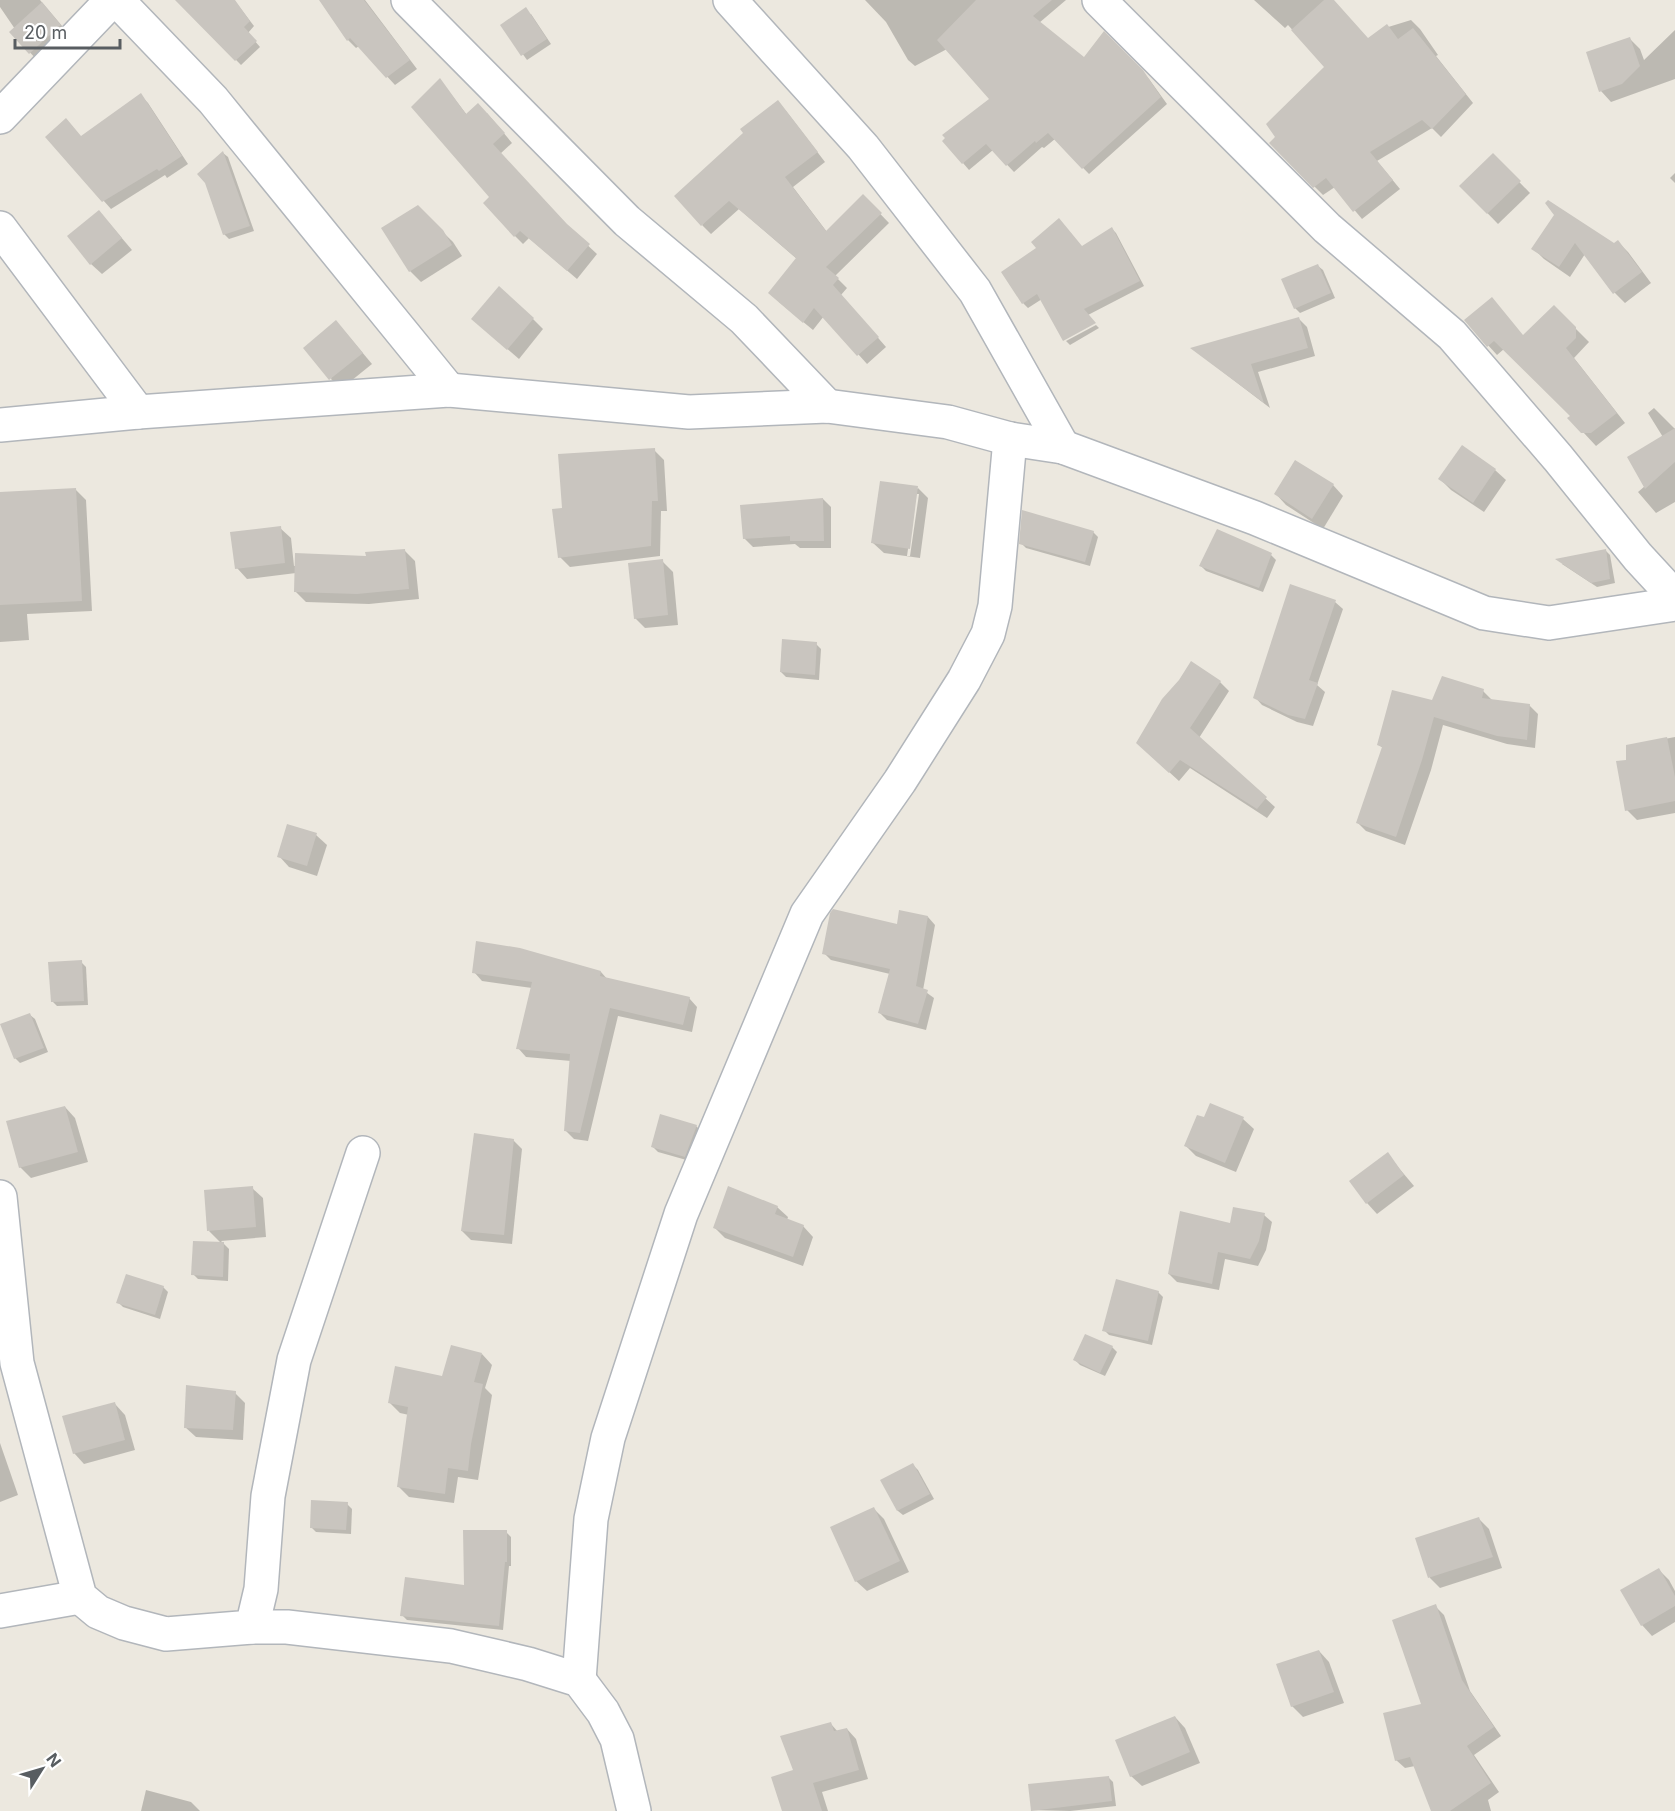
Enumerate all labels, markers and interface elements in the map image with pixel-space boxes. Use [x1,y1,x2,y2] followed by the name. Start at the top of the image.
[15,12,120,50] scale bar
[24,22,67,43] text: 20 m
[12,1739,72,1799] north arrow
[42,1749,66,1771] text: N

